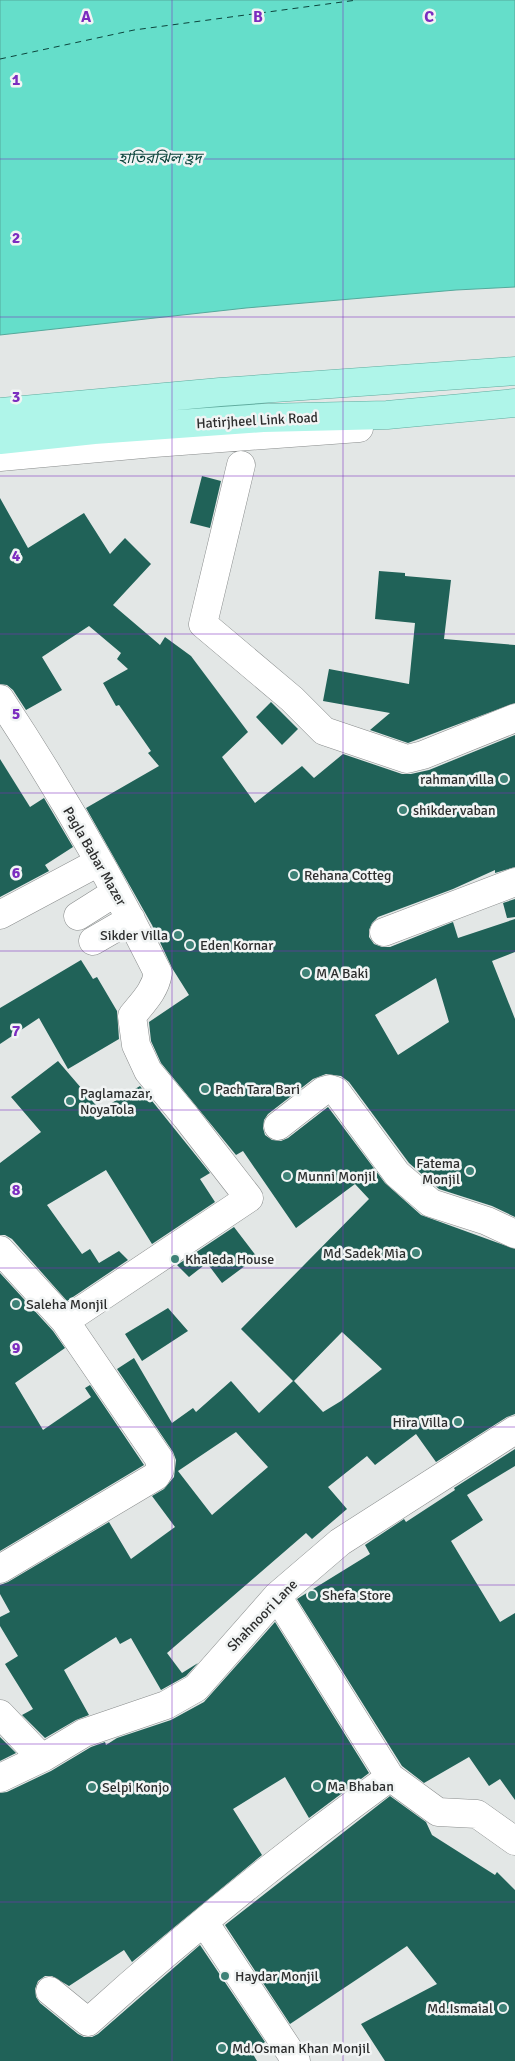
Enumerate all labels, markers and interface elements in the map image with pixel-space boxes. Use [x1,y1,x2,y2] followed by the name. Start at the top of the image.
[81,7,92,27] text: A
[253,7,263,27] text: B
[424,7,434,27] text: C
[12,70,21,90] text: 1
[118,149,204,167] water label: হাতিরঝিল হ্রদ
[12,228,20,248] text: 2
[12,387,20,407] text: 3
[196,409,318,432] street label: Hatirjheel Link Road
[12,546,21,566] text: 4
[12,704,20,724] text: 5
[420,771,494,788] place label: rahman villa
[498,773,510,785] marker: rahman villa
[413,802,496,819] place label: shikder vaban
[59,804,130,909] street label: Pagla Babar Mazer
[397,804,409,816] marker: shikder vaban
[12,863,21,883] text: 6
[304,867,391,884] place label: Rehana Cotteg
[288,869,300,881] marker: Rehana Cotteg
[100,927,168,944] place label: Sikder Villa
[172,929,184,941] marker: Sikder Villa
[200,937,274,954] place label: Eden Kornar
[184,939,196,951] marker: Eden Kornar
[316,965,368,982] place label: M A Baki
[300,967,312,979] marker: M A Baki
[12,1021,21,1041] text: 7
[215,1081,300,1098] place label: Pach Tara Bari
[199,1083,211,1095] marker: Pach Tara Bari
[80,1085,153,1118] place label: Paglamazar, NoyaTola
[64,1095,76,1107] marker: Paglamazar, NoyaTola
[416,1155,460,1188] place label: Fatema Monjil
[464,1165,476,1177] marker: Fatema Monjil
[297,1168,376,1185] place label: Munni Monjil
[281,1170,293,1182] marker: Munni Monjil
[12,1180,21,1200] text: 8
[323,1245,406,1262] place label: Md Sadek Mia
[410,1247,422,1259] marker: Md Sadek Mia
[185,1251,274,1268] place label: Khaleda House
[169,1253,181,1265] marker: Khaleda House
[26,1296,108,1313] place label: Saleha Monjil
[10,1298,22,1310] marker: Saleha Monjil
[12,1338,21,1358] text: 9
[393,1414,448,1431] place label: Hira Villa
[452,1416,464,1428] marker: Hira Villa
[224,1576,301,1655] street label: Shahnoori Lane
[322,1587,391,1604] place label: Shefa Store
[306,1589,318,1601] marker: Shefa Store
[327,1778,394,1795] place label: Ma Bhaban
[102,1779,169,1796] place label: Selpi Konjo
[311,1780,323,1792] marker: Ma Bhaban
[86,1781,98,1793] marker: Selpi Konjo
[235,1968,319,1985] place label: Haydar Monjil
[219,1970,231,1982] marker: Haydar Monjil
[427,2000,493,2017] place label: Md.Ismaial
[497,2002,509,2014] marker: Md.Ismaial
[232,2040,370,2057] place label: Md.Osman Khan Monjil
[216,2042,228,2054] marker: Md.Osman Khan Monjil

